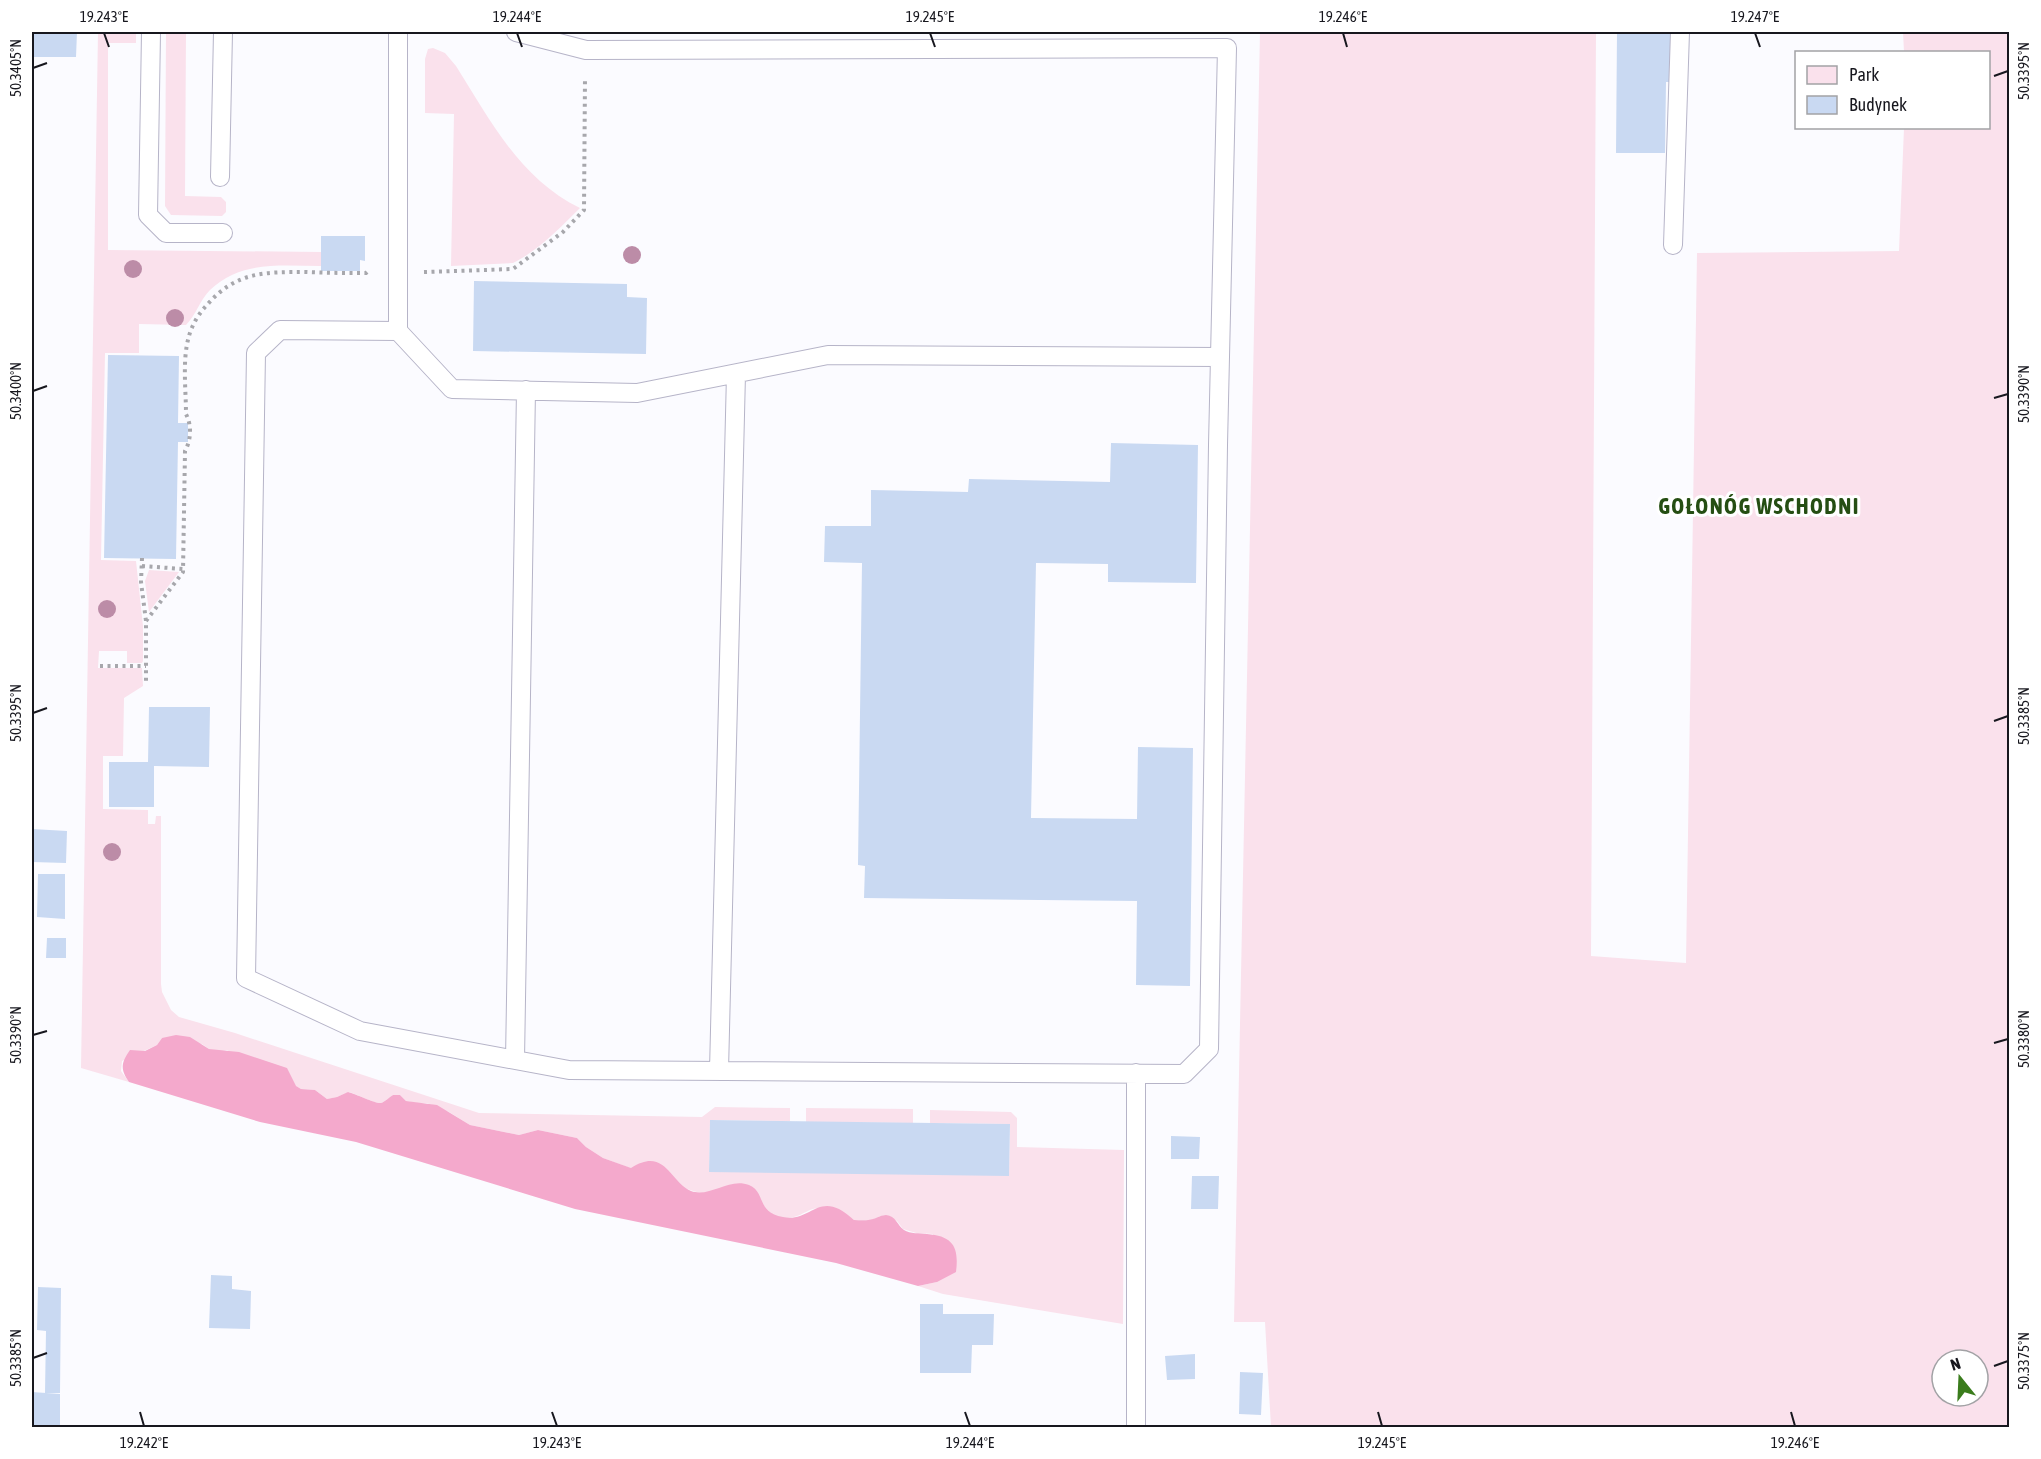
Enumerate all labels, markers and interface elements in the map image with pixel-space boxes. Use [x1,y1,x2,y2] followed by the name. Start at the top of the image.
[80,8,129,25] text: 19.243°E
[493,8,542,25] text: 19.244°E
[906,8,955,25] text: 19.245°E
[1319,8,1368,25] text: 19.246°E
[1731,8,1780,25] text: 19.247°E
[7,39,24,97] text: 50.3405°N
[2015,42,2032,100] text: 50.3395°N
[1795,51,1990,129] legend
[1849,64,1879,85] text: Park
[1849,94,1907,115] text: Budynek
[7,362,24,420] text: 50.3400°N
[2015,365,2032,423] text: 50.3390°N
[1658,493,1860,519] district label: GOŁONÓG WSCHODNI
[7,684,24,742] text: 50.3395°N
[2015,687,2032,745] text: 50.3385°N
[7,1006,24,1064] text: 50.3390°N
[2015,1010,2032,1068] text: 50.3380°N
[7,1329,24,1387] text: 50.3385°N
[2015,1332,2032,1390] text: 50.3375°N
[1930,1348,1990,1408] north arrow
[1948,1354,1963,1374] text: N
[120,1434,169,1451] text: 19.242°E
[533,1434,582,1451] text: 19.243°E
[946,1434,995,1451] text: 19.244°E
[1358,1434,1407,1451] text: 19.245°E
[1771,1434,1820,1451] text: 19.246°E

